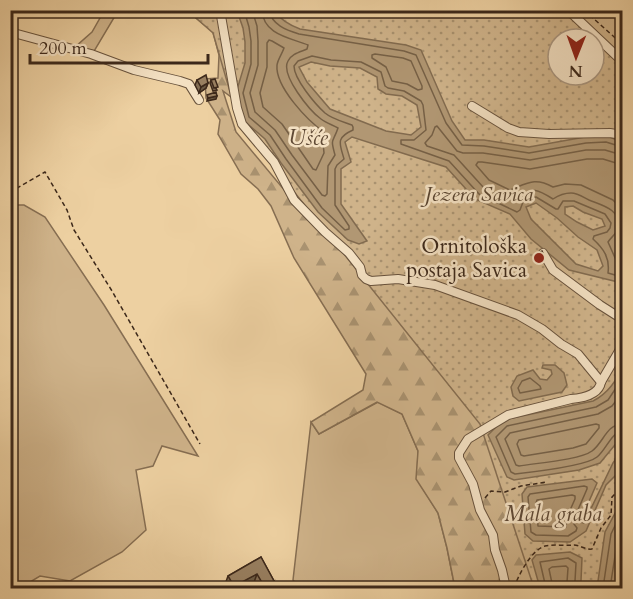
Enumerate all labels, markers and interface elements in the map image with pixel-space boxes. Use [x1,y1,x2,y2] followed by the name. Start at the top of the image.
[30,27,208,65] scale bar
[546,27,606,87] north arrow
[39,36,87,61] text: 200 m
[569,60,583,82] text: N
[288,123,328,153] water label: Ušće
[420,180,533,209] park label: Jezera Savica
[406,232,527,285] place label: Ornitološka postaja Savica
[532,251,546,265] marker: Ornitološka postaja Savica
[504,499,602,529] water label: Mala graba

